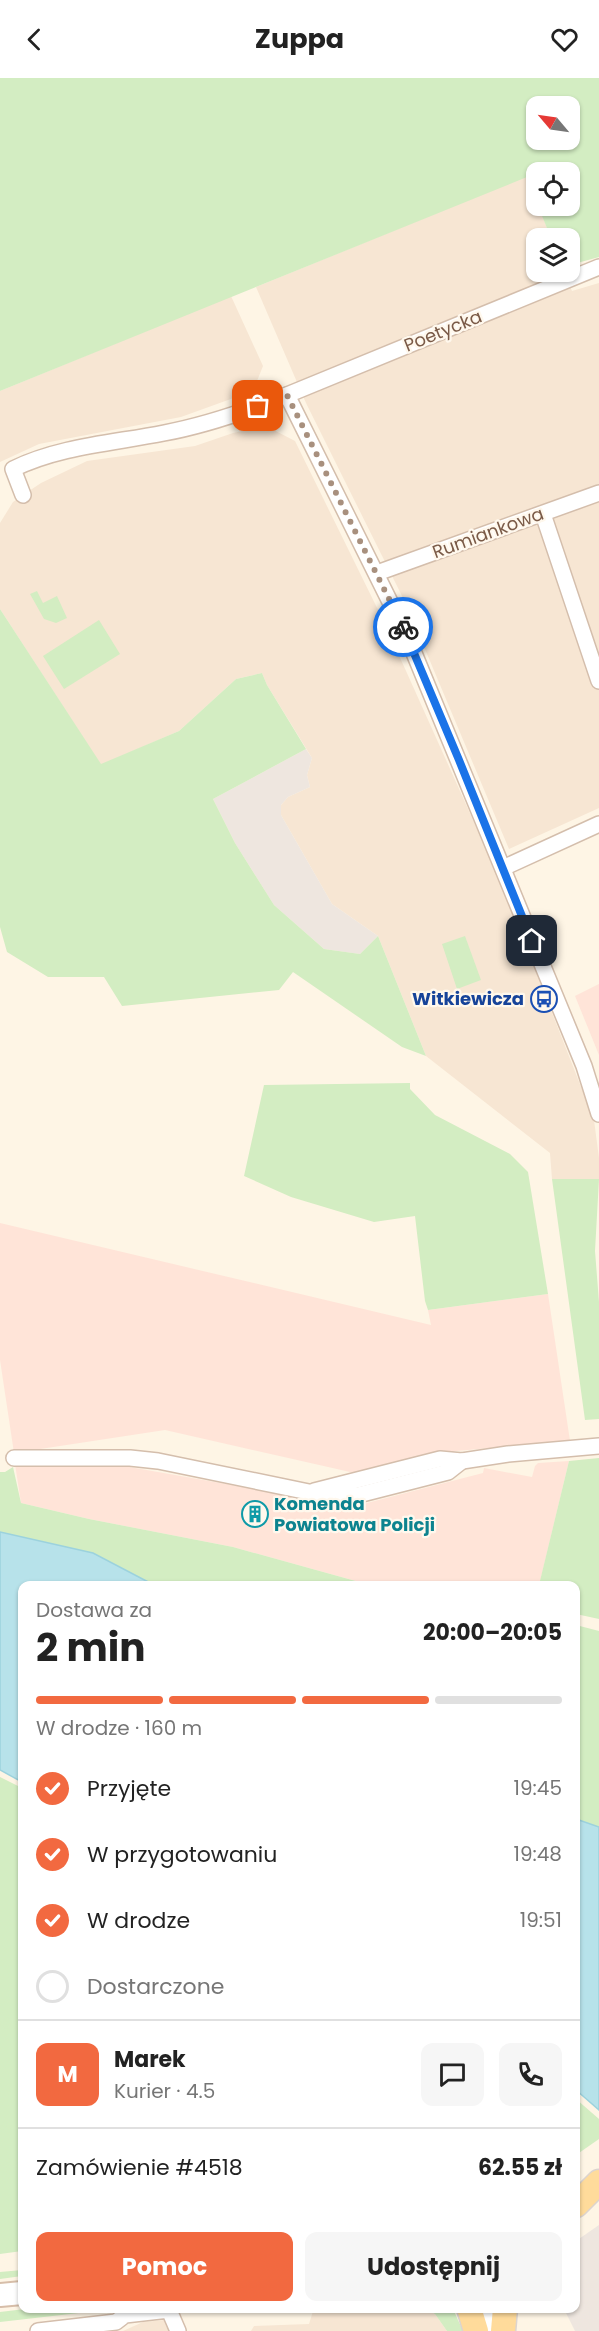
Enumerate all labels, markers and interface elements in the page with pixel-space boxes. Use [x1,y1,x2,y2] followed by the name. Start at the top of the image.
[255,20,344,57] text: Zuppa
[18,23,51,56] icon: back
[548,23,581,56] icon: heart
[526,96,580,150] north arrow
[526,96,580,282] map controls
[526,162,580,216] button: locate
[526,228,580,282] button: layers
[400,304,486,358] street label: Poetycka
[232,380,283,431] pin
[241,389,274,422] icon: bag
[429,501,547,564] street label: Rumiankowa
[373,597,433,657] courier
[387,611,420,644] icon: bike
[506,915,557,966] pin
[515,924,548,957] icon: home
[529,984,559,1014] bus stop icon: Witkiewicza
[412,986,524,1011] place label: Witkiewicza
[274,1491,435,1537] place label: Komenda Powiatowa Policji
[240,1499,270,1529] building icon: Komenda Powiatowa Policji
[36,1596,152,1624] text: Dostawa za
[423,1617,562,1648] text: 20:00–20:05
[36,1620,146,1675] text: 2 min
[36,1714,202,1742] text: W drodze · 160 m
[36,1772,69,1805] icon: check
[87,1773,171,1804] text: Przyjęte
[514,1774,562,1802] text: 19:45
[36,1838,69,1871] icon: check
[87,1839,277,1870] text: W przygotowaniu
[514,1840,562,1868] text: 19:48
[36,1904,69,1937] icon: check
[87,1905,190,1936] text: W drodze
[520,1906,562,1934] text: 19:51
[87,1971,224,2002] text: Dostarczone
[421,2043,484,2106] button: chat
[499,2043,562,2106] button: phone
[114,2044,186,2075] text: Marek
[57,2059,78,2090] text: M
[114,2077,215,2105] text: Kurier · 4.5
[36,2152,243,2183] text: Zamówienie #4518
[478,2152,562,2183] text: 62.55 zł
[36,2232,293,2301] button: Pomoc
[305,2232,562,2301] button: Udostępnij

